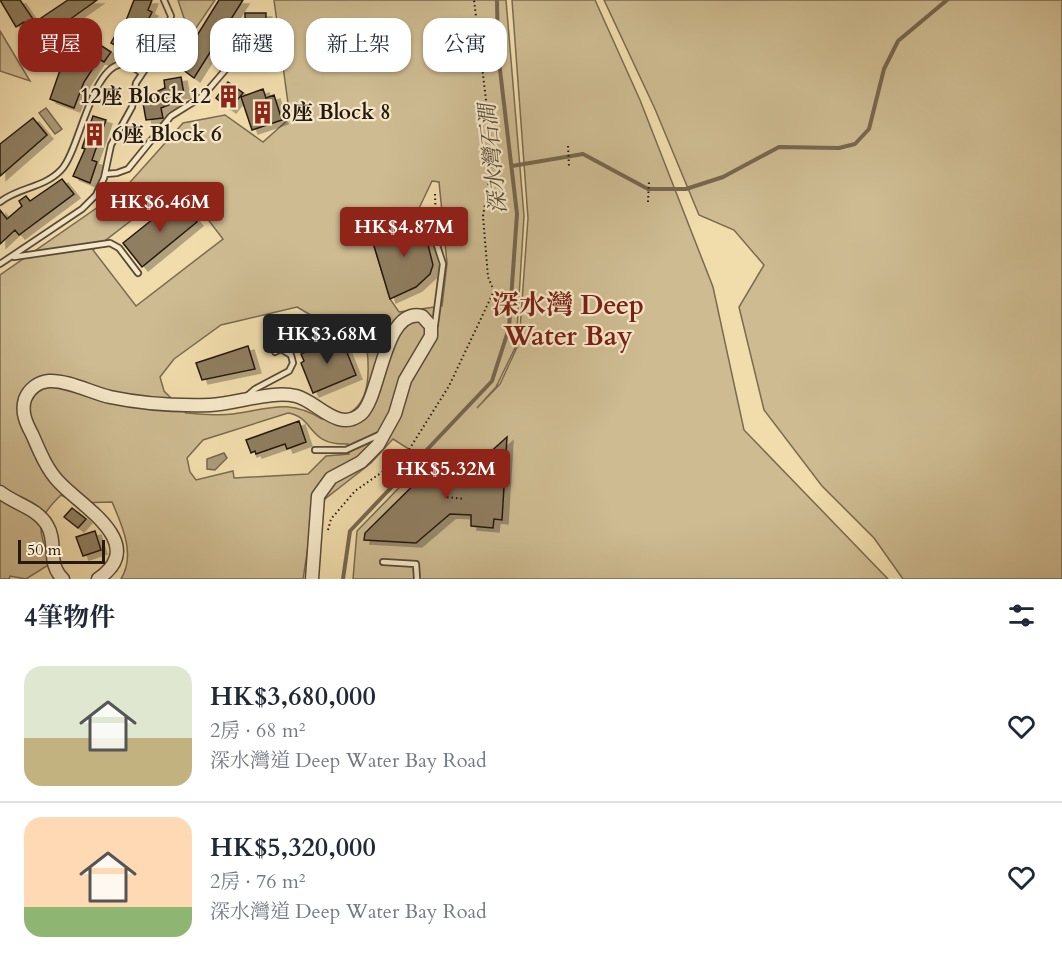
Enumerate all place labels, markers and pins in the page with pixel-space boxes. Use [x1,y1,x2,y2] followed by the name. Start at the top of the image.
[80,82,211,111] place label: 12座 Block 12
[216,83,242,109] building icon: 12座 Block 12
[281,98,391,127] place label: 8座 Block 8
[250,99,276,125] building icon: 8座 Block 8
[112,120,222,149] place label: 6座 Block 6
[81,121,107,147] building icon: 6座 Block 6
[98,182,222,233] pin: HK$6.46M
[342,207,466,258] pin: HK$4.87M
[265,314,389,365] pin: HK$3.68M
[384,449,508,500] pin: HK$5.32M

